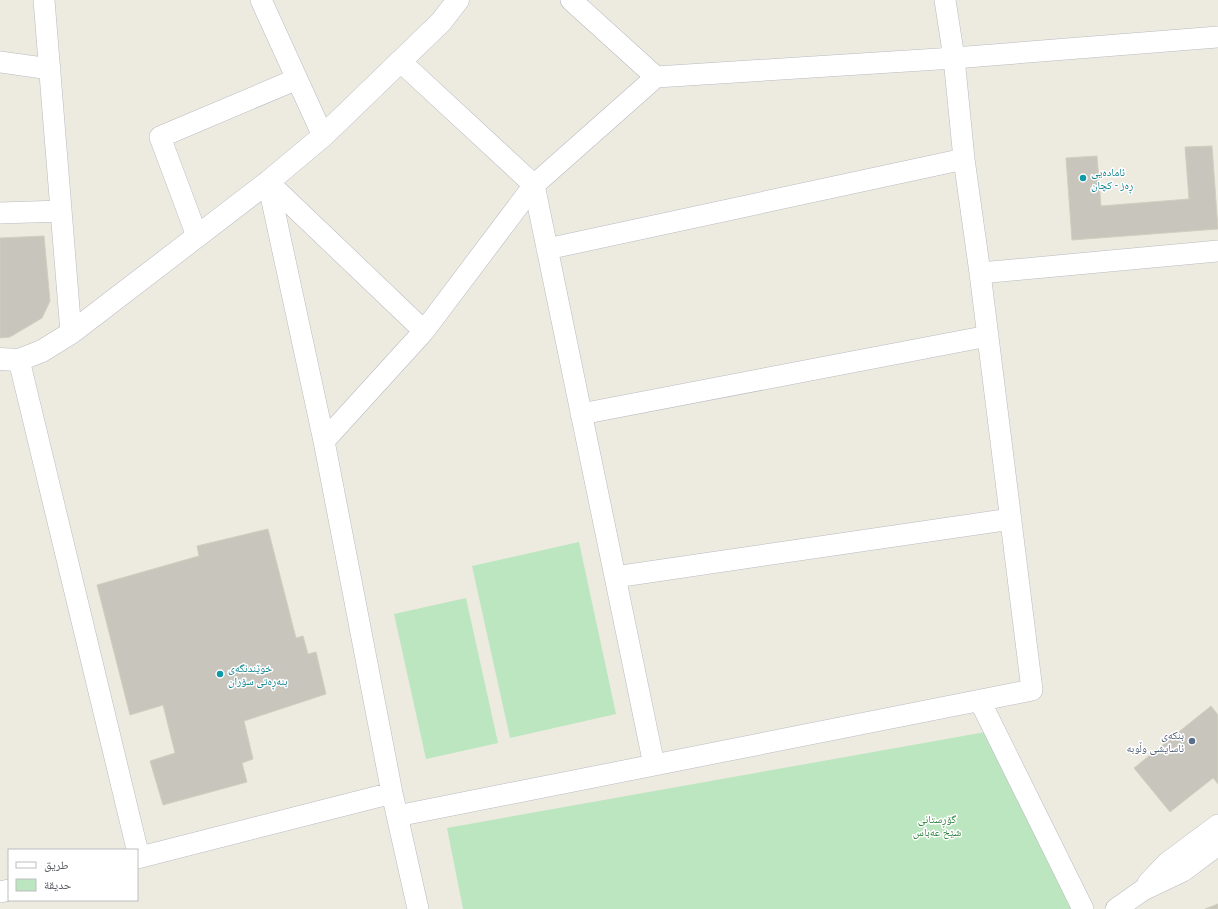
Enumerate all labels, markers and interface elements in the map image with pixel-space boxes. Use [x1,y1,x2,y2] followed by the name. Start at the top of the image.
[1091,166,1133,194] place label: ئامادەیی ڕەز - کچان
[1078,173,1088,183] marker: ئامادەیی ڕەز - کچان
[228,662,288,690] place label: خوێندنگەی بنەڕەتی سۆران
[215,669,225,679] marker: خوێندنگەی بنەڕەتی سۆران
[1126,729,1184,755] place label: بنکەی ئاسایشی وڵوبە
[1187,736,1197,746] marker: بنکەی ئاسایشی وڵوبە
[913,813,961,839] park label: گۆڕستانی شێخ عەباس
[8,849,138,901] legend
[44,858,69,872] text: طريق
[44,878,72,892] text: حديقة

